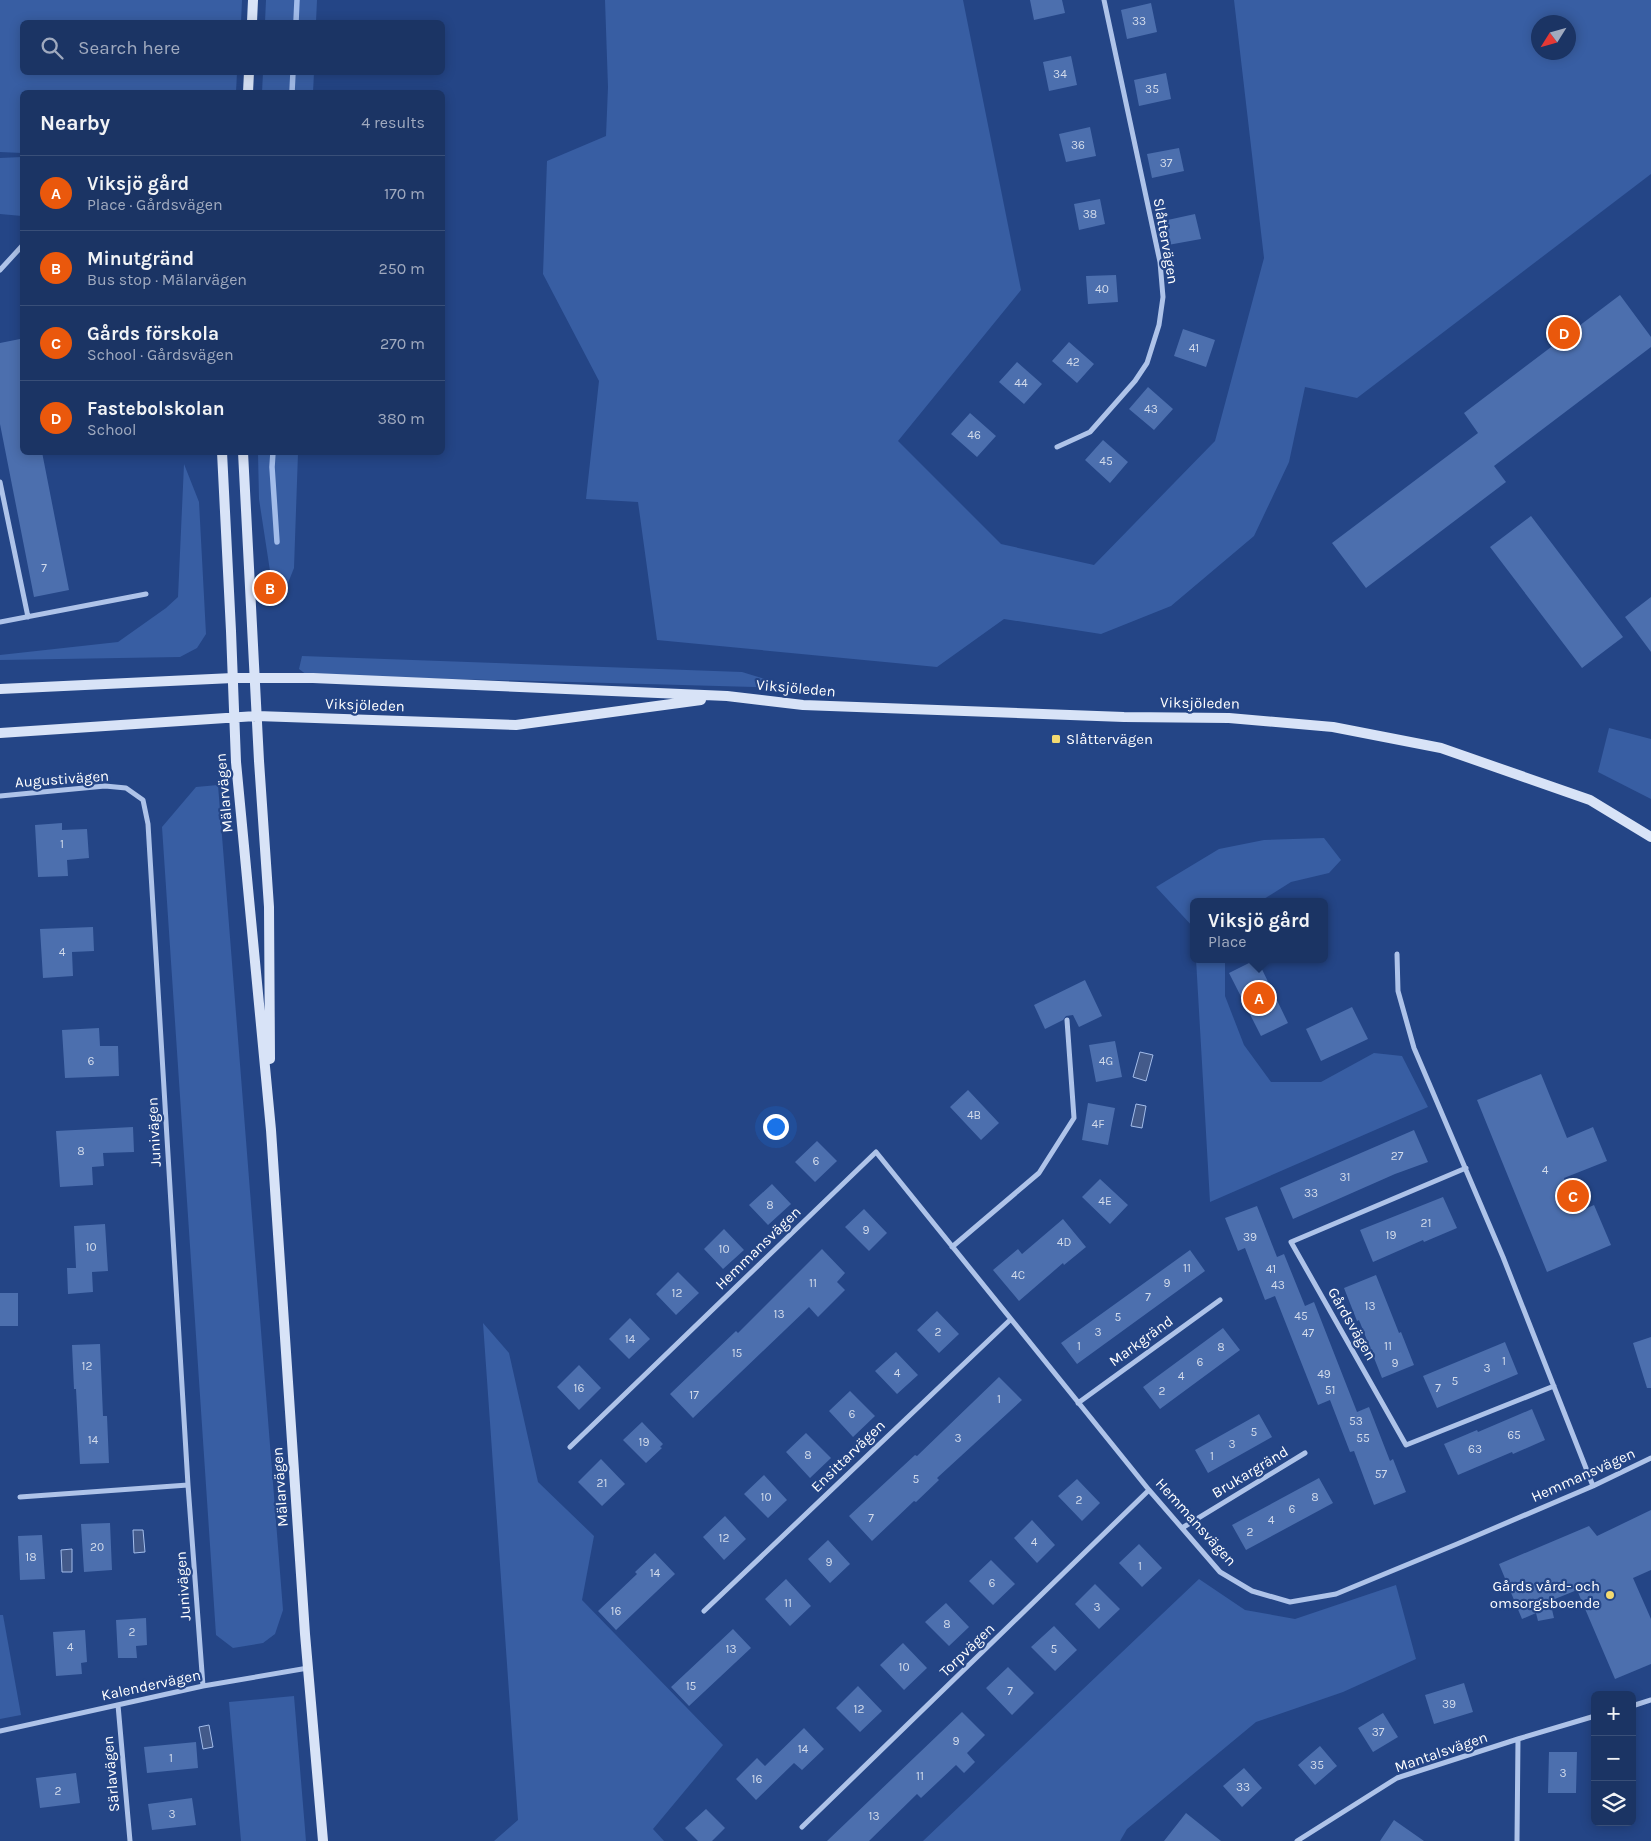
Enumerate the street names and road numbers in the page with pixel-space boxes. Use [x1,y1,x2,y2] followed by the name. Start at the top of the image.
[1150,197,1182,285] street label: Slåttervägen
[756,676,836,700] street label: Viksjöleden
[1160,693,1240,713] street label: Viksjöleden
[325,695,405,715] street label: Viksjöleden
[212,752,236,834] street label: Mälarvägen
[14,767,110,791] street label: Augustivägen
[143,1097,165,1167] street label: Junivägen
[711,1203,805,1293] street label: Hemmansvägen
[1324,1284,1380,1364] street label: Gårdsvägen
[1105,1312,1177,1370] street label: Markgränd
[807,1416,889,1496] street label: Ensittarvägen
[1209,1442,1291,1502] street label: Brukargränd
[1528,1444,1638,1506] street label: Hemmansvägen
[268,1447,292,1527] street label: Mälarvägen
[1152,1474,1240,1570] street label: Hemmansvägen
[172,1551,194,1621] street label: Junivägen
[936,1619,998,1681] street label: Torpvägen
[100,1666,202,1704] street label: Kalendervägen
[1392,1728,1490,1776] street label: Mantalsvägen
[99,1735,123,1813] street label: Särlavägen

